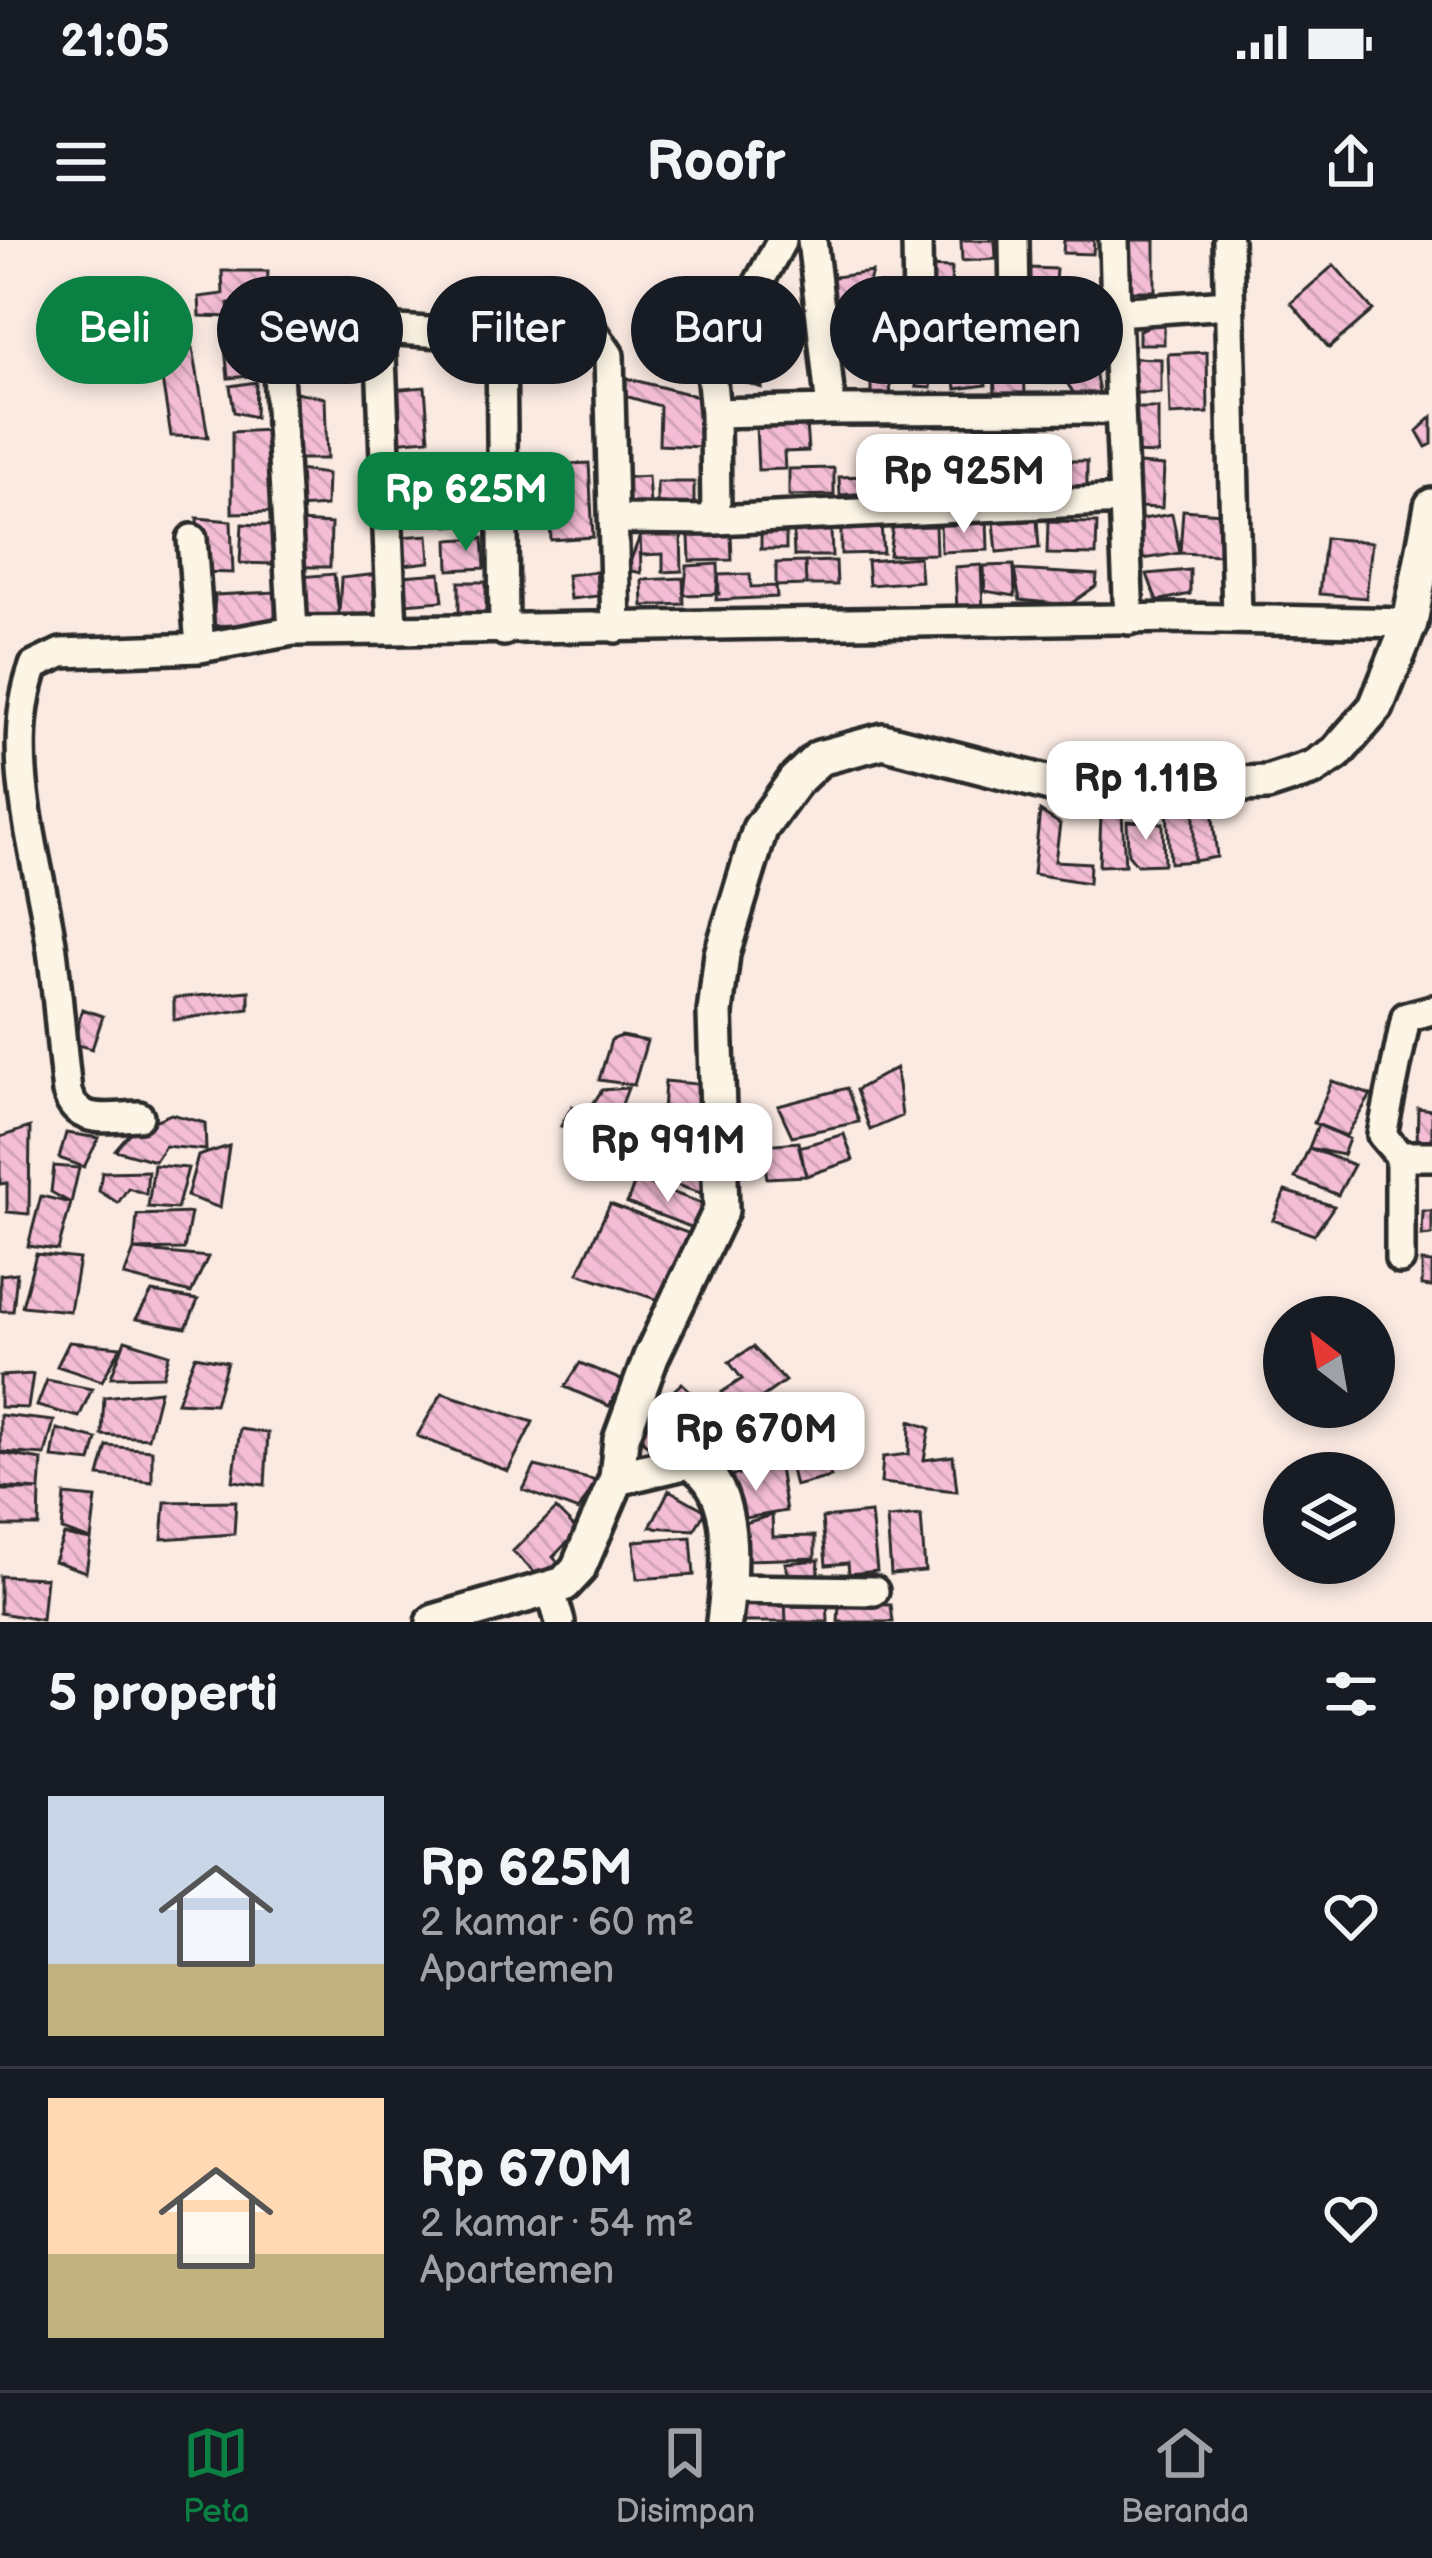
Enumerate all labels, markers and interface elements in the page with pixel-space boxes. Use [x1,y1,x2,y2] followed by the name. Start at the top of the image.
[60,15,170,70] text: 21:05
[48,129,114,195] icon: menu
[1318,129,1384,195] icon: share
[646,130,786,195] text: Roofr
[36,276,193,384] chip: Beli
[217,276,403,384] chip: Sewa
[427,276,607,384] chip: Filter
[631,276,806,384] chip: Baru
[830,276,1123,384] chip: Apartemen
[853,434,1075,536] pin: Rp 925M
[883,449,1045,496] text: Rp 925M
[355,452,577,554] pin: Rp 625M
[385,467,547,514] text: Rp 625M
[1022,741,1270,843] pin: Rp 1.11B
[1074,756,1218,803] text: Rp 1.11B
[557,1103,779,1205] pin: Rp 991M
[590,1118,746,1165] text: Rp 991M
[1263,1296,1395,1428] north arrow
[1263,1296,1395,1584] map controls
[645,1392,867,1494] pin: Rp 670M
[675,1407,837,1454] text: Rp 670M
[1263,1452,1395,1584] button: layers
[1318,1661,1384,1727] icon: filters
[48,1664,278,1725] text: 5 properti
[420,1839,633,1900] text: Rp 625M
[144,1844,288,1988] icon: home
[1318,1883,1384,1949] icon: heart
[420,1900,694,1947] text: 2 kamar · 60 m²
[420,1947,614,1994] text: Apartemen
[420,2140,633,2201] text: Rp 670M
[144,2146,288,2290] icon: home
[1318,2185,1384,2251] icon: heart
[420,2201,694,2248] text: 2 kamar · 54 m²
[420,2248,614,2295] text: Apartemen
[183,2420,250,2532] tab: Peta
[615,2420,755,2532] tab: Disimpan
[1121,2420,1249,2532] tab: Beranda

